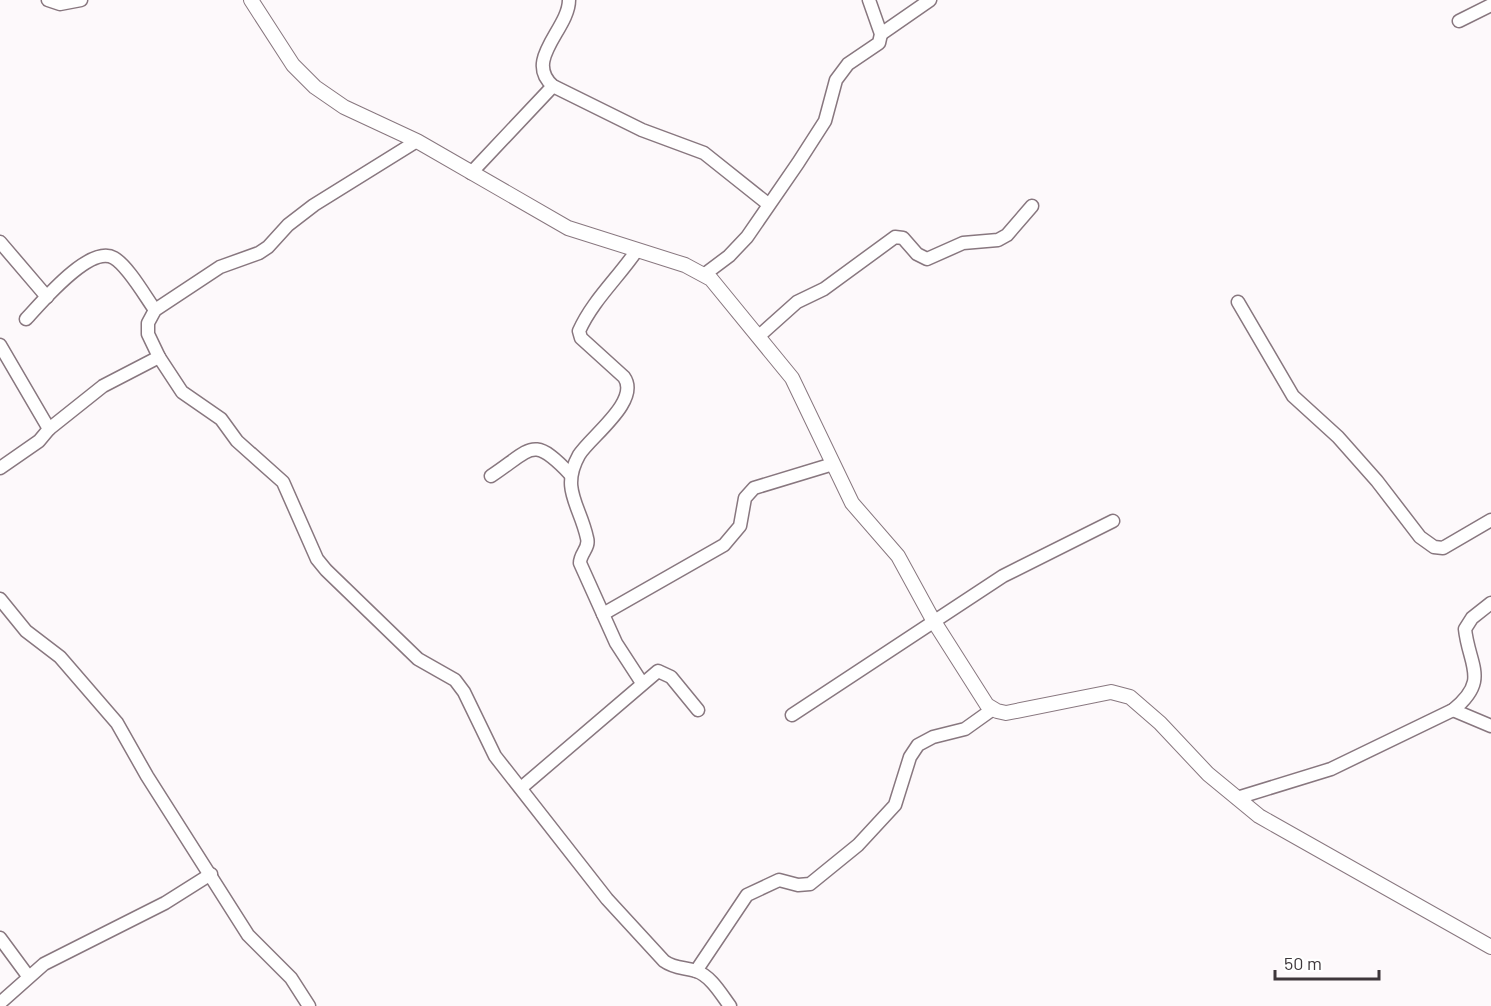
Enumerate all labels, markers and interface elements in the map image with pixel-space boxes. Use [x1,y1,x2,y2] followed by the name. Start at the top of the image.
[1275,943,1378,981] scale bar
[1284,952,1322,974] text: 50 m

